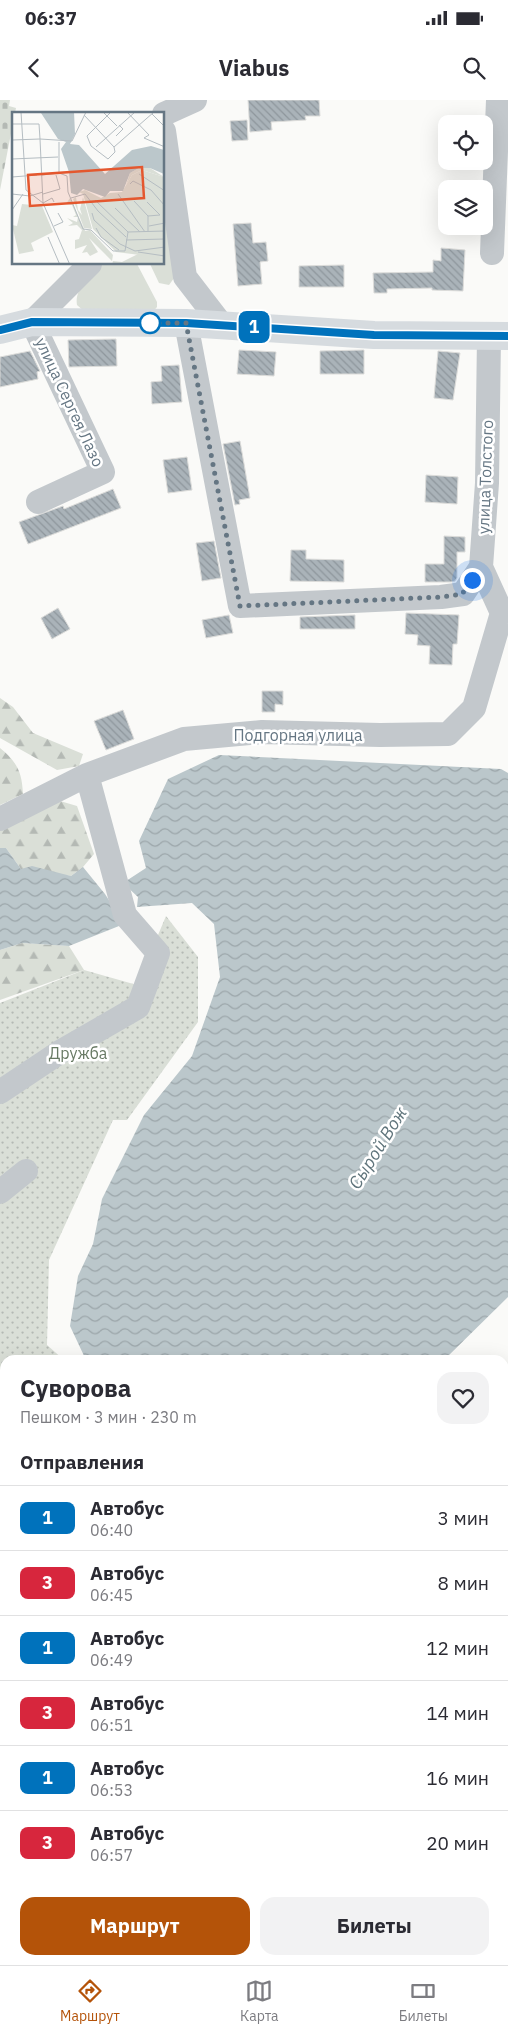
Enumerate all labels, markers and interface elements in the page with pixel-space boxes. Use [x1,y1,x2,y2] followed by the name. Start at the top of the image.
[25,6,77,30] text: 06:37
[219,53,289,82] text: Viabus
[20,54,48,82] icon: back
[460,54,488,82] icon: search
[12,112,165,265] inset map
[438,115,493,235] map controls
[438,115,493,170] button: locate
[438,180,493,235] button: layers
[238,311,270,343] line badge: 1
[139,312,161,334] unlabelled marker
[249,315,259,338] text: 1
[31,334,109,470] street label: улица Сергея Лазо
[473,420,497,534] street label: улица Толстого
[460,568,485,593] your location
[233,725,363,745] street label: Подгорная улица
[49,1043,108,1063] park label: Дружба
[343,1102,412,1193] water label: Сырой Вож
[20,1372,131,1404] text: Суворова
[437,1372,489,1424] button: heart
[20,1407,197,1427] text: Пешком · 3 мин · 230 m
[20,1450,144,1474] text: Отправления
[90,1496,164,1520] text: Автобус
[42,1506,53,1529] text: 1
[438,1506,489,1530] text: 3 мин
[90,1520,133,1540] text: 06:40
[90,1561,164,1585] text: Автобус
[42,1571,53,1594] text: 3
[438,1571,489,1595] text: 8 мин
[90,1585,133,1605] text: 06:45
[90,1626,164,1650] text: Автобус
[42,1636,53,1659] text: 1
[426,1636,489,1660] text: 12 мин
[90,1650,133,1670] text: 06:49
[90,1691,164,1715] text: Автобус
[42,1701,53,1724] text: 3
[426,1701,489,1725] text: 14 мин
[90,1715,133,1735] text: 06:51
[90,1756,164,1780] text: Автобус
[42,1766,53,1789] text: 1
[426,1766,489,1790] text: 16 мин
[90,1780,133,1800] text: 06:53
[90,1821,164,1845] text: Автобус
[42,1831,53,1854] text: 3
[426,1831,489,1855] text: 20 мин
[90,1845,133,1865] text: 06:57
[20,1897,250,1955] button: Маршрут
[260,1897,489,1955] button: Билеты
[60,1977,120,2025] tab: Маршрут
[240,1977,279,2025] tab: Карта
[399,1977,448,2025] tab: Билеты

